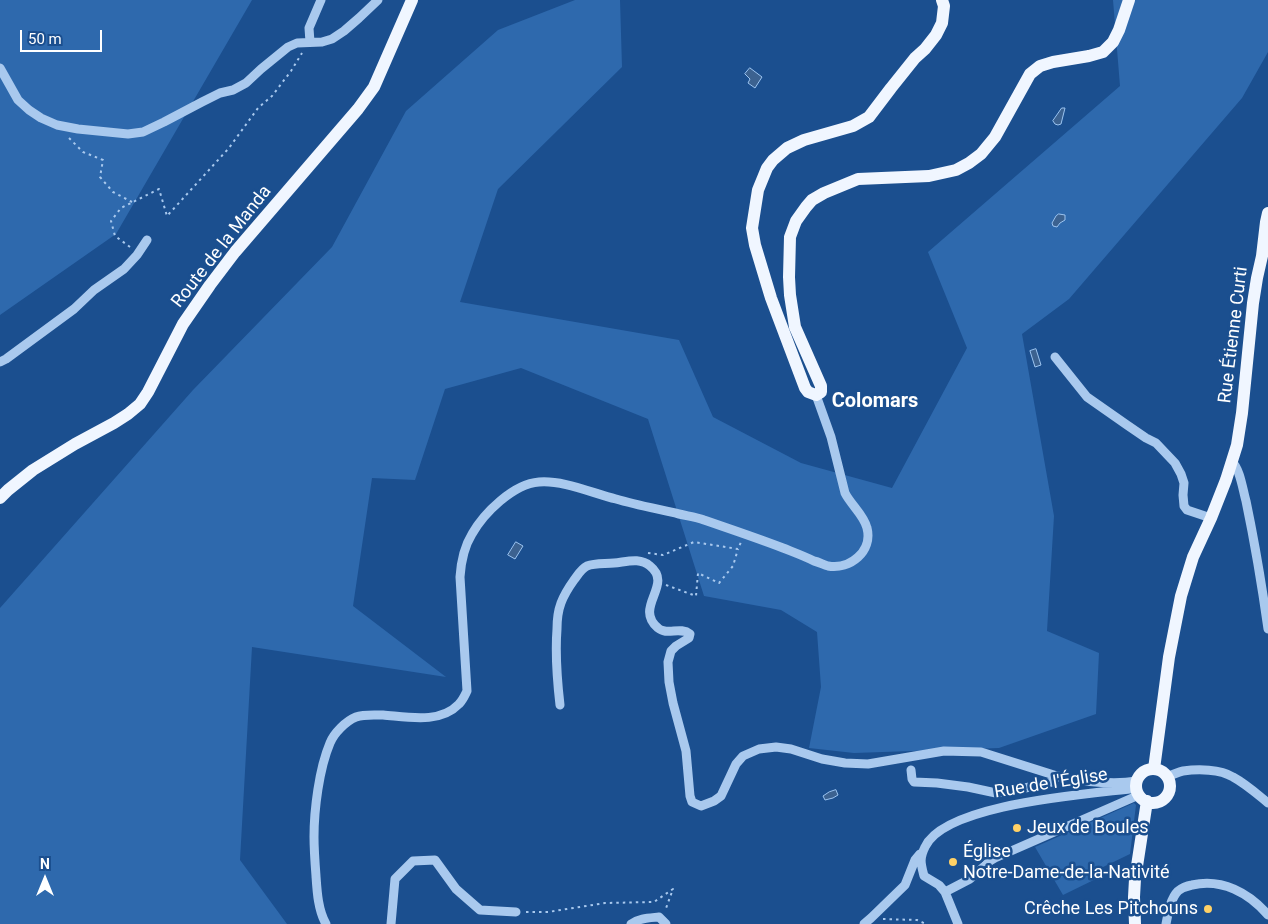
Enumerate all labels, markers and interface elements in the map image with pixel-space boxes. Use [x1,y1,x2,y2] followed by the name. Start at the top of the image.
[22,20,105,52] scale bar
[28,30,62,48] text: 50 m
[168,182,276,312] street label: Route de la Manda
[1215,265,1253,405] street label: Rue Étienne Curti
[832,390,918,414] district label: Colomars
[993,764,1109,804] street label: Rue de l'Église
[1027,817,1149,839] place label: Jeux de Boules
[1011,822,1023,834] marker: Jeux de Boules
[963,841,1170,884] place label: Église Notre-Dame-de-la-Nativité
[20,854,70,904] north arrow
[40,856,50,872] text: N
[947,856,959,868] marker: Église Notre-Dame-de-la-Nativité
[1024,898,1198,920] place label: Crêche Les Pitchouns
[1202,903,1214,915] marker: Crêche Les Pitchouns

